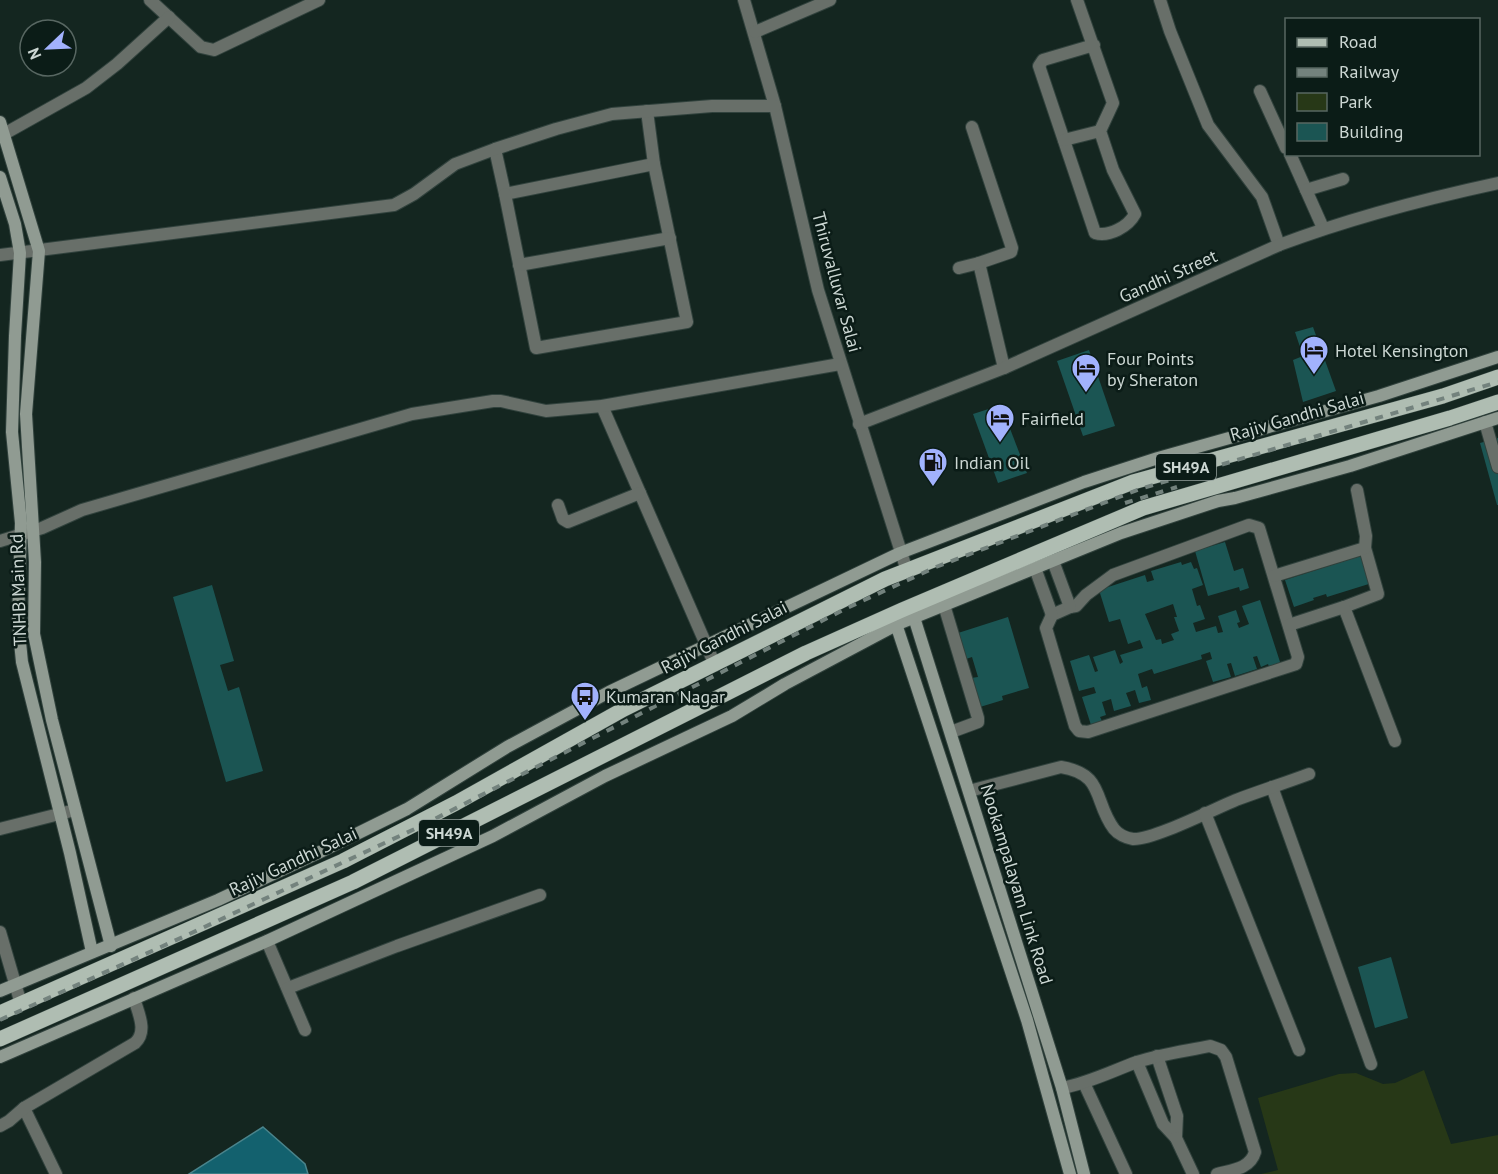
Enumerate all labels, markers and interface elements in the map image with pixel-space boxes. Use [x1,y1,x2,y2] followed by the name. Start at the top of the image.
[18,18,78,78] north arrow
[1285,18,1480,156] legend
[1339,30,1377,53] text: Road
[23,45,45,63] text: N
[1339,60,1400,83] text: Railway
[1339,90,1372,113] text: Park
[1339,120,1403,143] text: Building
[807,209,867,355] street label: Thiruvalluvar Salai
[1115,244,1221,308] street label: Gandhi Street
[1298,334,1330,376] hotel icon: Hotel Kensington
[1335,339,1468,362] place label: Hotel Kensington
[1107,347,1198,391] place label: Four Points by Sheraton
[1070,352,1102,394] hotel icon: Four Points by Sheraton
[1227,386,1367,446] street label: Rajiv Gandhi Salai
[984,402,1016,444] hotel icon: Fairfield
[1021,407,1084,430] place label: Fairfield
[917,446,949,488] fuel station icon: Indian Oil
[954,451,1030,474] place label: Indian Oil
[1156,454,1216,480] road number: SH49A
[5,533,31,647] street label: TNHB Main Rd
[657,595,791,679] street label: Rajiv Gandhi Salai
[569,680,601,722] bus stop icon: Kumaran Nagar
[606,685,725,708] place label: Kumaran Nagar
[976,781,1058,987] street label: Nookampalayam Link Road
[419,820,479,846] road number: SH49A
[225,821,361,901] street label: Rajiv Gandhi Salai

